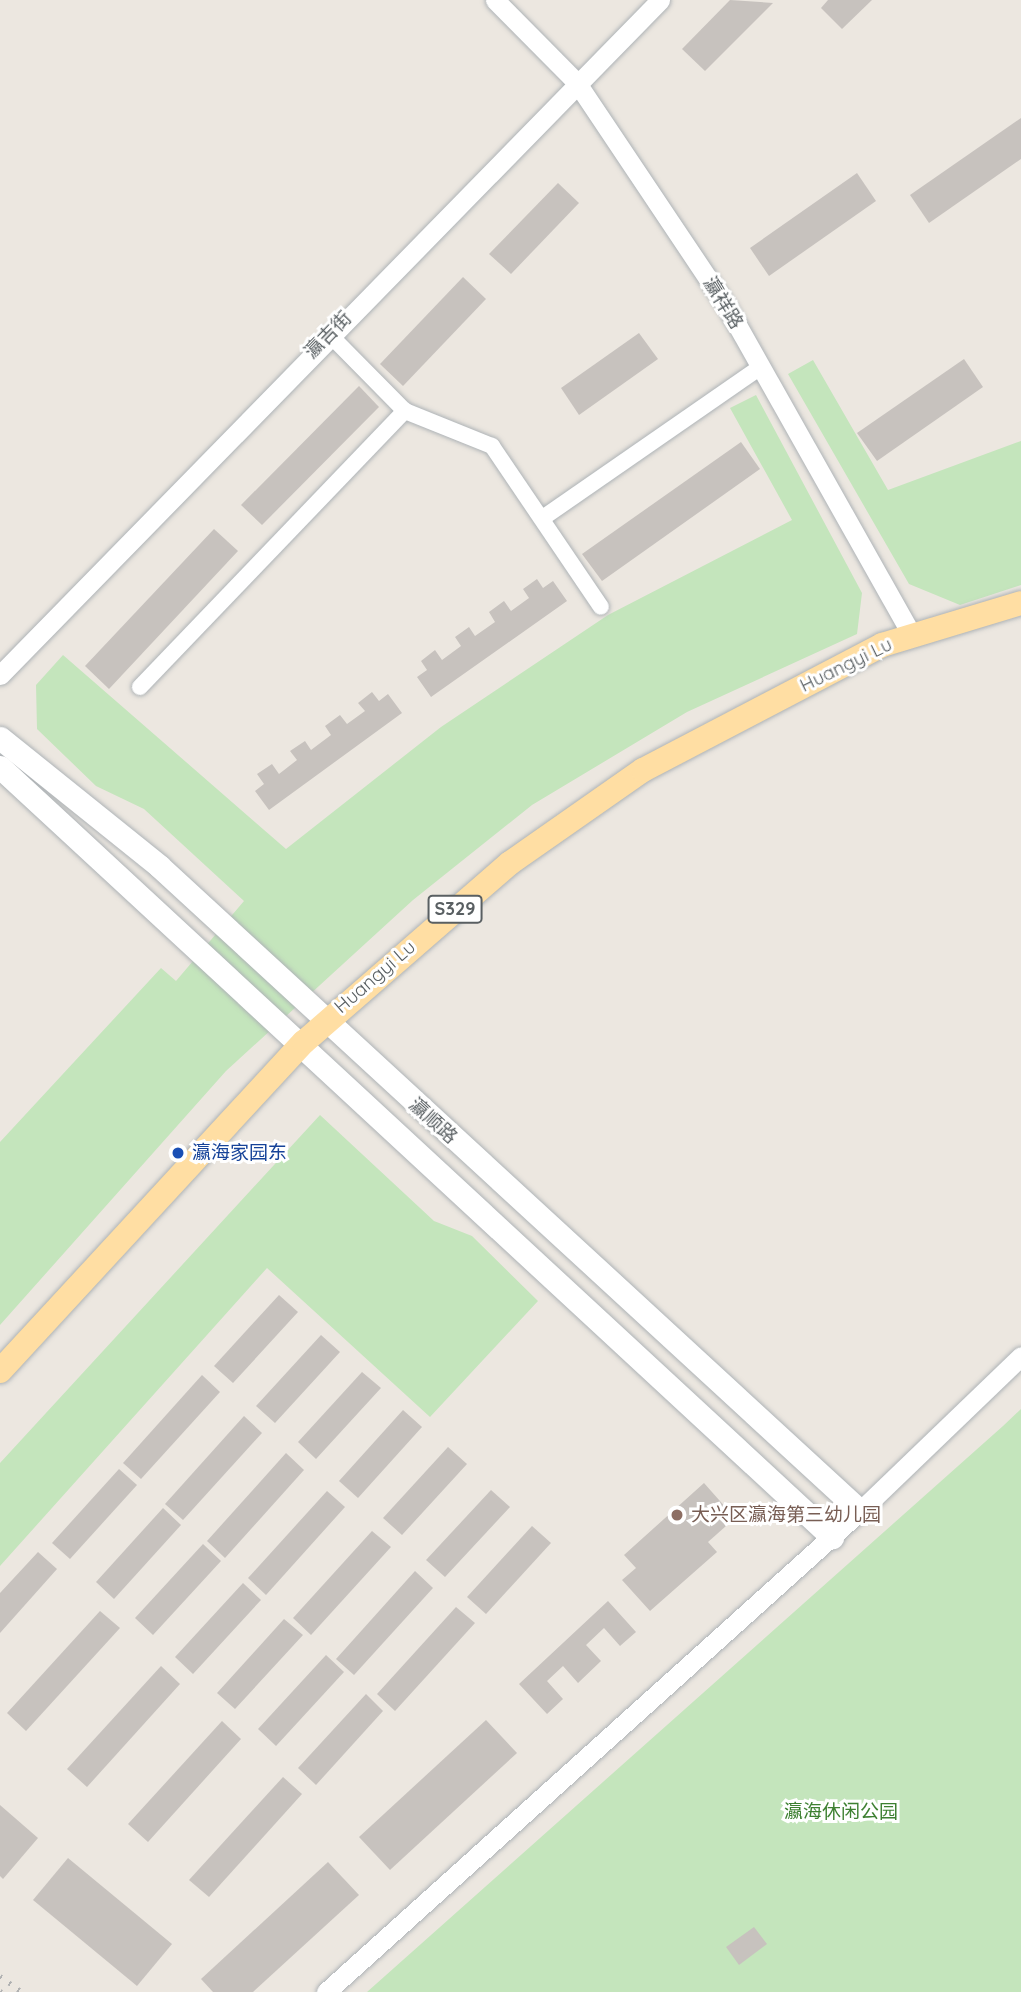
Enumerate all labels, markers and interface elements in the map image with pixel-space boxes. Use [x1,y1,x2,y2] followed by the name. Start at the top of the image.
[698,273,748,333] street label: 瀛祥路
[300,307,356,363] street label: 瀛吉街
[796,633,896,697] street label: Huangyi Lu
[427,894,483,924] road number: S329
[330,936,420,1018] street label: Huangyi Lu
[404,1093,462,1149] street label: 瀛顺路
[192,1142,287,1164] place label: 瀛海家园东
[170,1145,186,1161] marker: 瀛海家园东
[691,1504,881,1526] place label: 大兴区瀛海第三幼儿园
[669,1507,685,1523] marker: 大兴区瀛海第三幼儿园
[784,1801,898,1823] park label: 瀛海休闲公园

